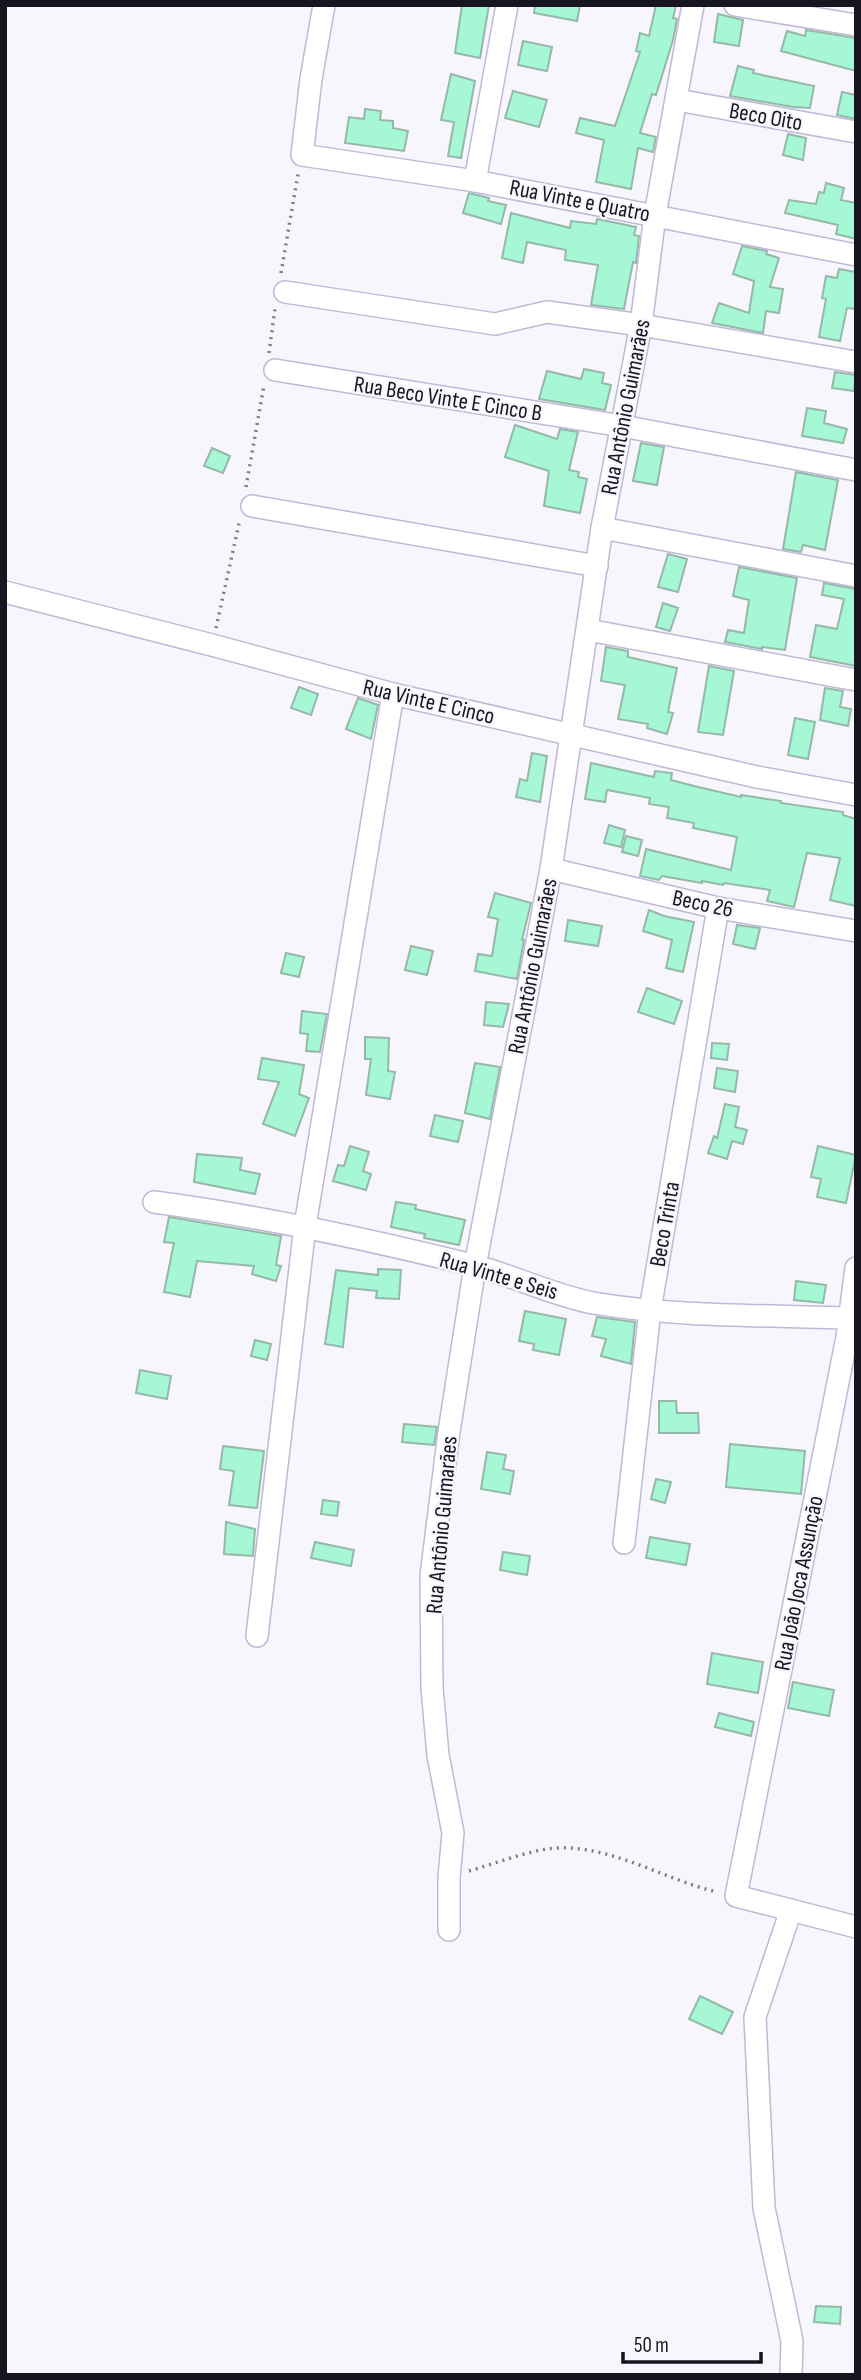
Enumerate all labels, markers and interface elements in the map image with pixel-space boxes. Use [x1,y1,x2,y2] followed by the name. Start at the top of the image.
[727,97,805,137] street label: Beco Oito
[507,174,652,228] street label: Rua Vinte e Quatro
[595,317,657,497] street label: Rua Antônio Guimarães
[352,370,544,428] street label: Rua Beco Vinte E Cinco B
[360,673,497,731] street label: Rua Vinte E Cinco
[502,876,564,1056] street label: Rua Antônio Guimarães
[670,884,736,924] street label: Beco 26
[644,1179,686,1269] street label: Beco Trinta
[436,1246,561,1306] street label: Rua Vinte e Seis
[420,1435,464,1615] street label: Rua Antônio Guimarães
[768,1493,830,1673] street label: Rua João Joca Assunção
[623,2320,761,2364] scale bar
[634,2333,669,2358] text: 50 m

